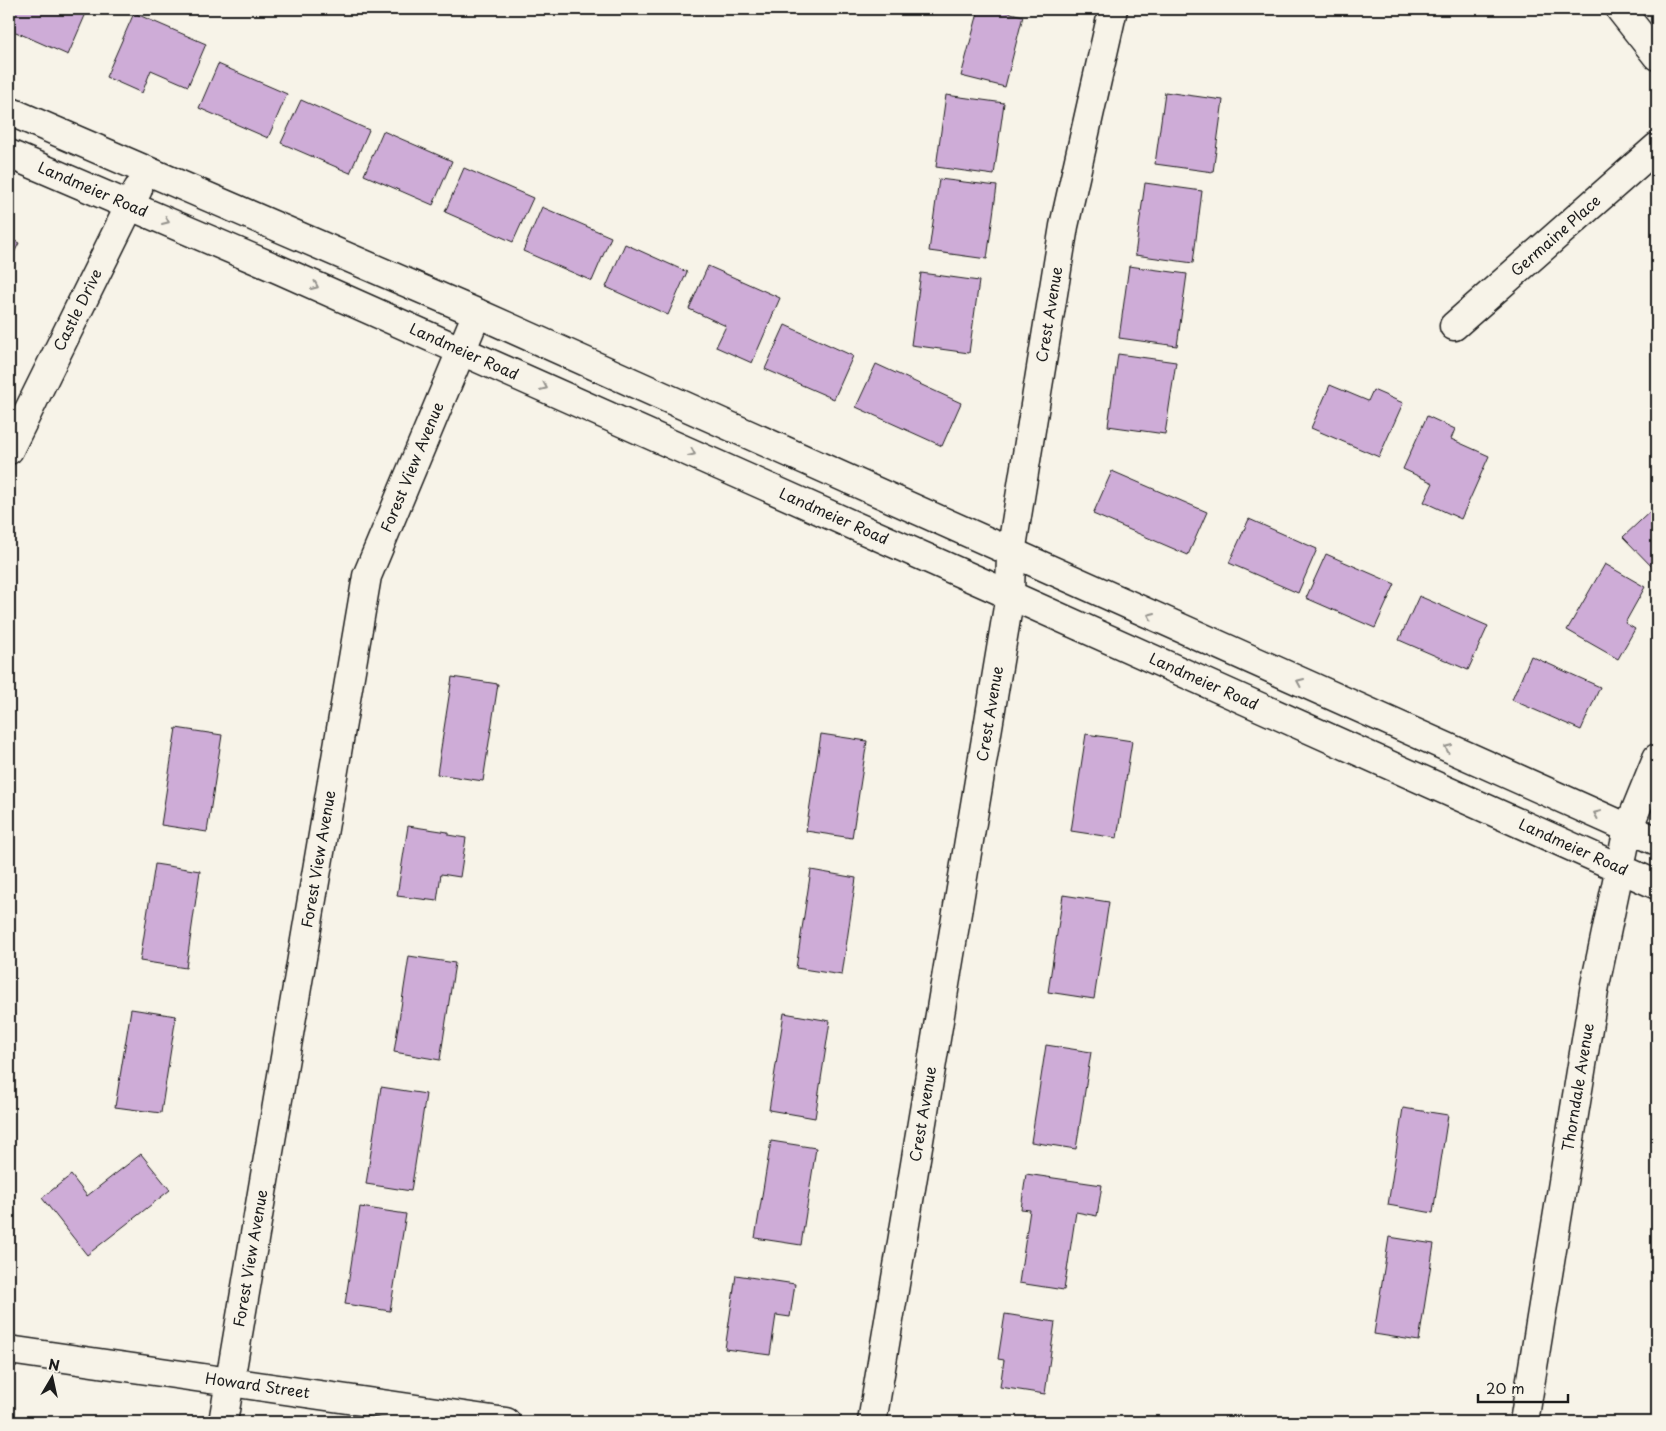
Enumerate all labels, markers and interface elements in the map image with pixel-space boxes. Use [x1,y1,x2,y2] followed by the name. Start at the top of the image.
[35,155,152,222] street label: Landmeier Road
[1505,189,1605,281] street label: Germaine Place
[161,214,170,225] one-way arrow
[47,264,107,354] street label: Castle Drive
[1029,265,1067,364] street label: Crest Avenue
[310,279,319,290] one-way arrow
[406,316,523,385] street label: Landmeier Road
[539,381,548,392] one-way arrow
[374,398,449,535] street label: Forest View Avenue
[687,447,696,458] one-way arrow
[776,481,893,550] street label: Landmeier Road
[1147,611,1156,622] one-way arrow
[1146,646,1263,715] street label: Landmeier Road
[969,664,1008,763] street label: Crest Avenue
[1296,678,1305,688] one-way arrow
[1444,744,1453,755] one-way arrow
[294,788,340,929] street label: Forest View Avenue
[1593,810,1602,821] one-way arrow
[1515,812,1632,881] street label: Landmeier Road
[1555,1021,1599,1153] street label: Thorndale Avenue
[903,1065,941,1163] street label: Crest Avenue
[226,1188,272,1329] street label: Forest View Avenue
[47,1353,61,1376] text: N
[28,1354,78,1404] north arrow
[204,1366,311,1403] street label: Howard Street
[1478,1371,1568,1403] scale bar
[1486,1376,1525,1399] text: 20 m

